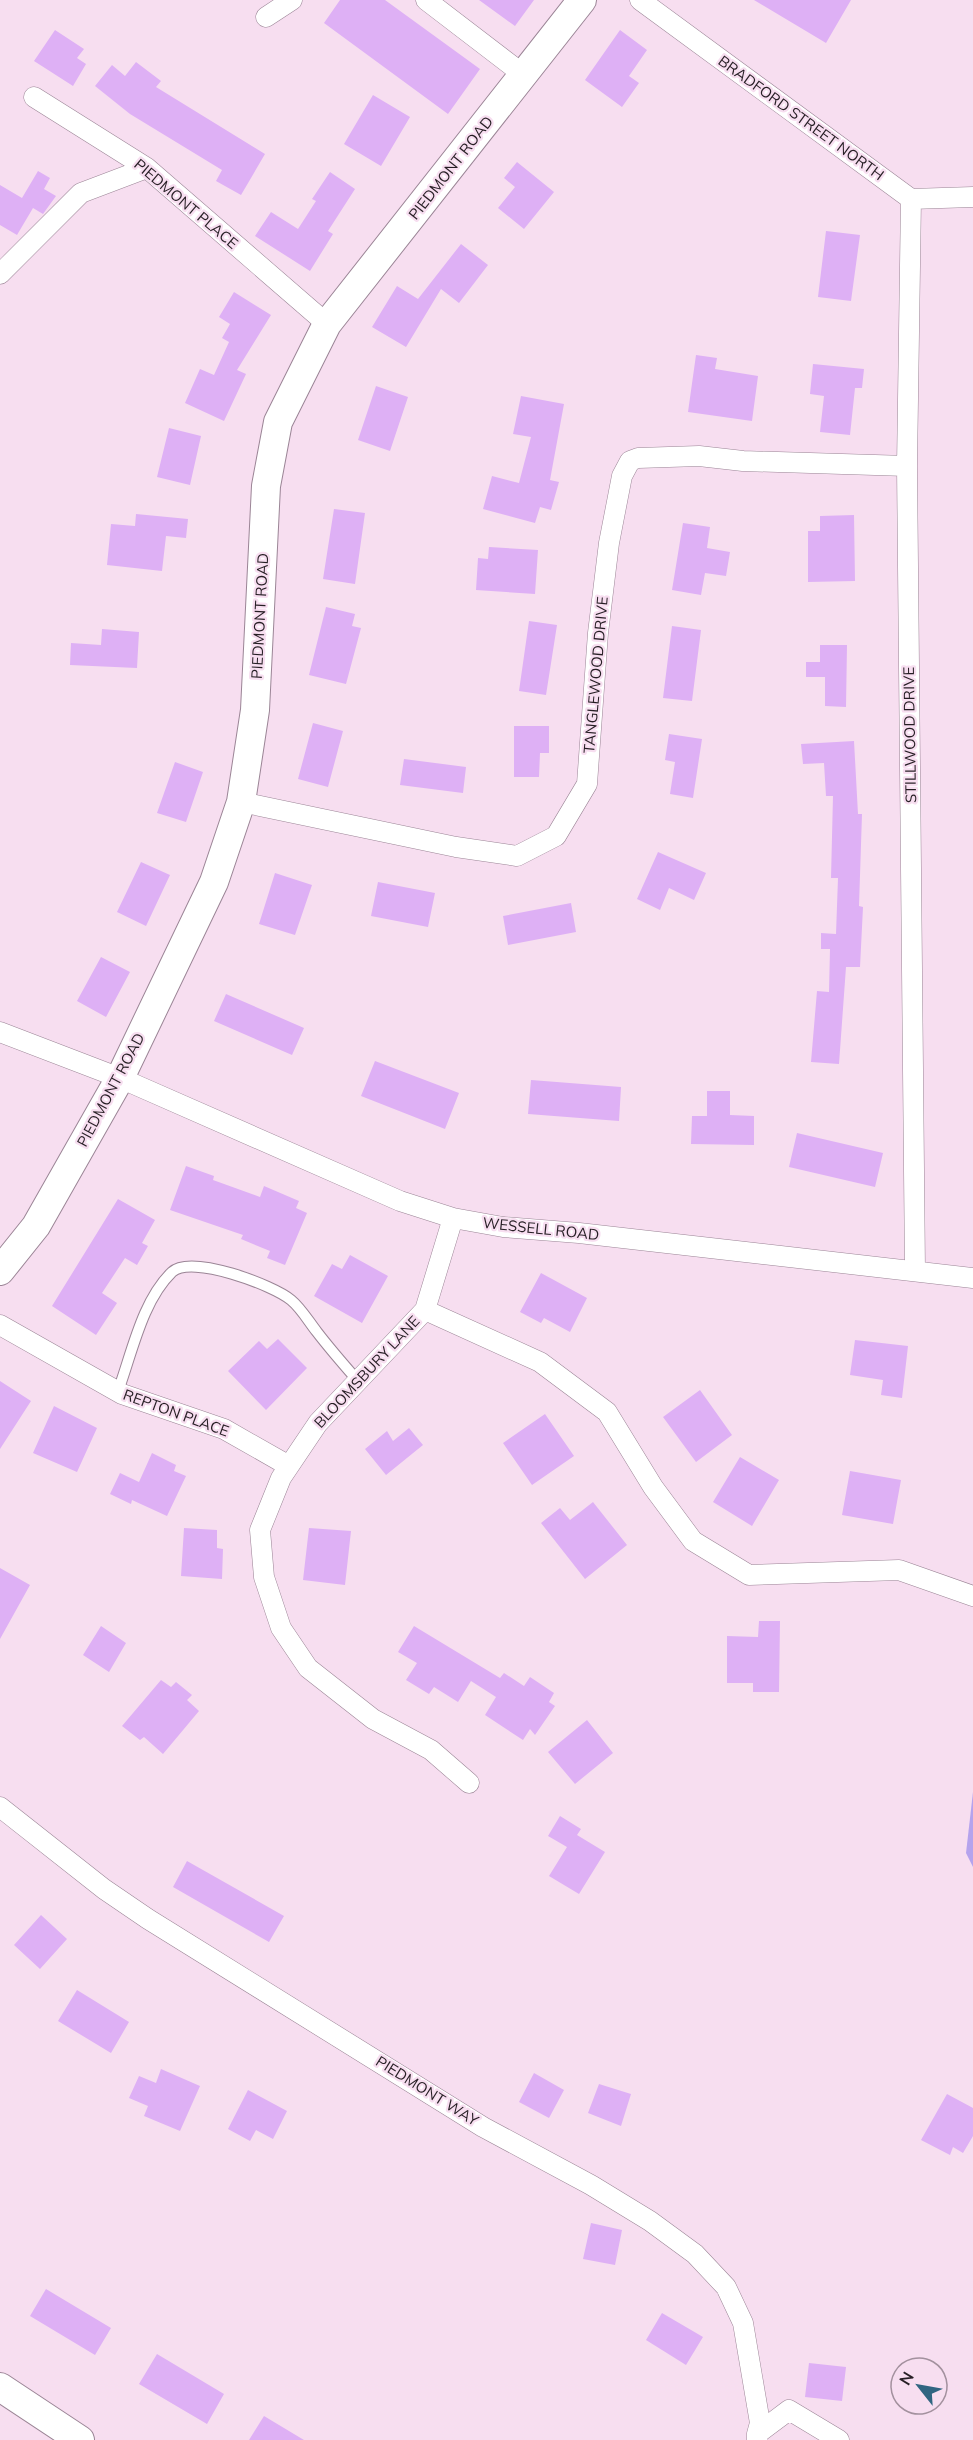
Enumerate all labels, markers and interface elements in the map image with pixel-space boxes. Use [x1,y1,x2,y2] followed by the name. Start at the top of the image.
[715,51,888,184] street label: BRADFORD STREET NORTH
[404,112,497,223] street label: PIEDMONT ROAD
[130,155,242,253] street label: PIEDMONT PLACE
[247,552,272,680] street label: PIEDMONT ROAD
[579,596,612,754] street label: TANGLEWOOD DRIVE
[899,666,920,803] street label: STILLWOOD DRIVE
[73,1030,149,1150] street label: PIEDMONT ROAD
[482,1213,600,1244] street label: WESSELL ROAD
[310,1311,424,1432] street label: BLOOMSBURY LANE
[121,1385,232,1441] street label: REPTON PLACE
[372,2051,483,2130] street label: PIEDMONT WAY
[889,2356,949,2416] north arrow
[894,2368,918,2389] text: N

